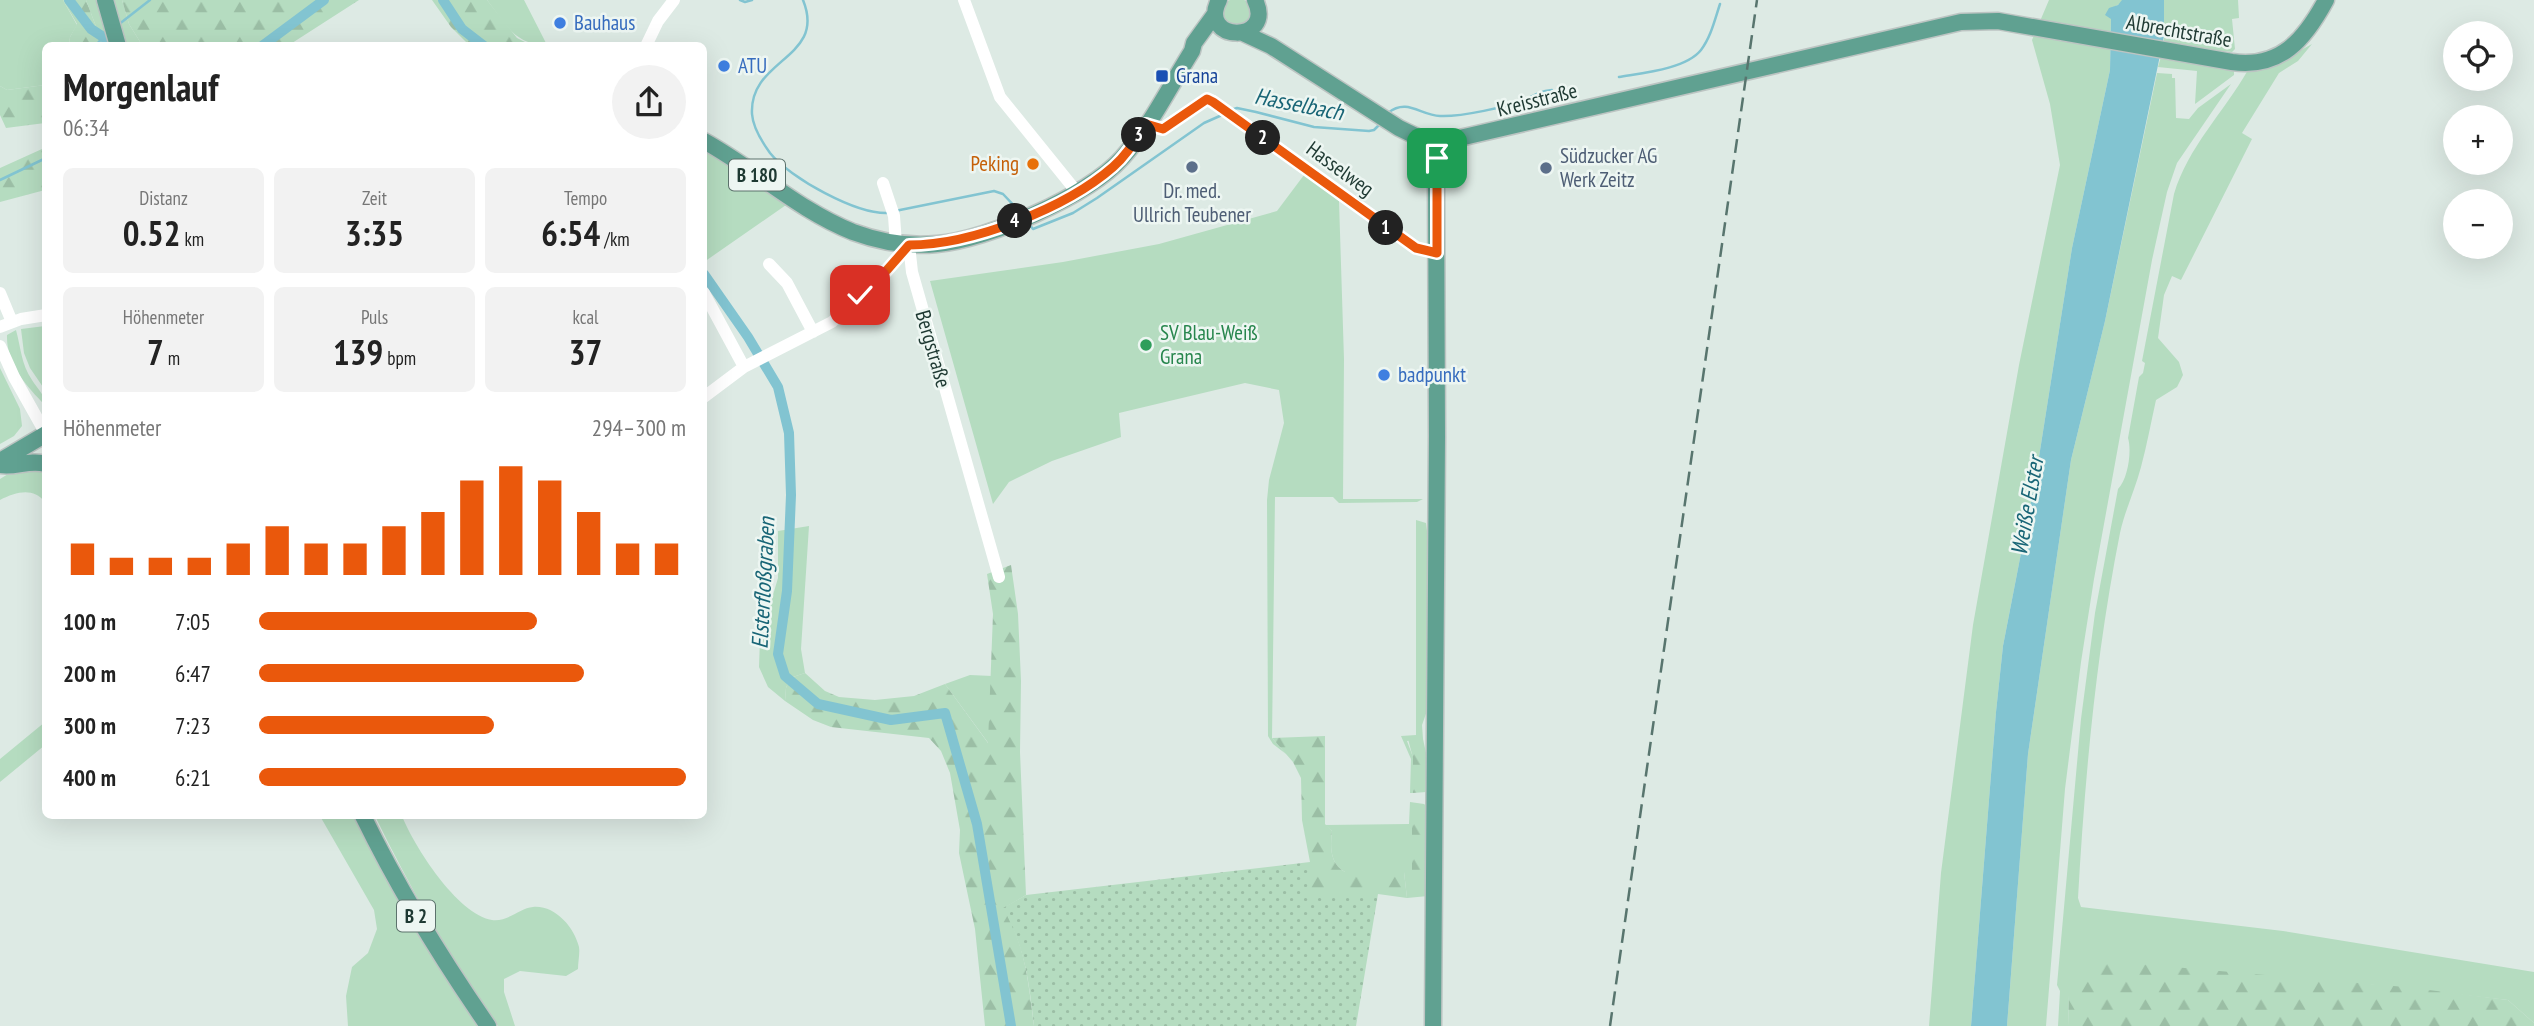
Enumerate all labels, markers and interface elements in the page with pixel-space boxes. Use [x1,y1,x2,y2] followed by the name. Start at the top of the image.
[2124,8,2234,53] street label: Albrechtstraße
[574,9,635,36] place label: Bauhaus
[552,15,568,31] marker: Bauhaus
[2443,21,2513,259] map controls
[2443,21,2513,91] button: locate
[738,52,767,79] place label: ATU
[716,58,732,74] marker: ATU
[63,62,218,111] text: Morgenlauf
[1176,62,1218,89] place label: Grana
[612,65,686,139] button: share
[1154,68,1170,84] marker: Grana
[1494,77,1580,123] street label: Kreisstraße
[1252,81,1348,127] water label: Hasselbach
[2443,105,2513,175] button: +
[63,113,109,142] text: 06:34
[1122,118,1156,152] pin: 3
[1246,120,1280,156] pin: 2
[1134,122,1143,146] text: 3
[1258,125,1267,149] text: 2
[1407,128,1467,188] pin
[1301,135,1379,202] street label: Hasselweg
[1418,139,1456,177] icon: arrive
[1560,142,1657,193] place label: Südzucker AG Werk Zeitz
[970,150,1019,177] place label: Peking
[1025,156,1041,172] marker: Peking
[1184,159,1200,175] marker: Dr. med. Ullrich Teubener
[729,160,785,190] road number: B 180
[1538,160,1554,176] marker: Südzucker AG Werk Zeitz
[1133,177,1251,228] place label: Dr. med. Ullrich Teubener
[139,186,188,210] text: Distanz
[362,186,387,210] text: Zeit
[564,186,607,210] text: Tempo
[2443,189,2513,259] button: −
[998,204,1032,238] pin: 4
[1010,208,1019,232] text: 4
[123,210,180,256] text: 0.52
[345,210,404,256] text: 3:35
[541,210,600,256] text: 6:54
[1368,210,1404,246] pin: 1
[1381,215,1390,239] text: 1
[180,227,204,251] text: km
[600,227,630,251] text: /km
[830,265,890,325] pin
[841,276,879,314] icon: check
[123,305,204,329] text: Höhenmeter
[361,305,388,329] text: Puls
[573,305,598,329] text: kcal
[910,307,957,391] street label: Bergstraße
[1160,319,1258,370] place label: SV Blau-Weiß Grana
[147,329,164,375] text: 7
[333,329,383,375] text: 139
[569,329,602,375] text: 37
[1138,337,1154,353] marker: SV Blau-Weiß Grana
[164,346,180,370] text: m
[383,346,416,370] text: bpm
[1398,361,1466,388] place label: badpunkt
[1376,367,1392,383] marker: badpunkt
[63,413,161,442] text: Höhenmeter
[592,413,686,442] text: 294–300 m
[2004,451,2050,558] water label: Weiße Elster
[745,514,781,650] water label: Elsterfloßgraben
[63,607,116,636] text: 100 m
[175,607,211,636] text: 7:05
[63,659,116,688] text: 200 m
[175,659,211,688] text: 6:47
[63,711,116,740] text: 300 m
[175,711,211,740] text: 7:23
[63,763,116,792] text: 400 m
[175,763,211,792] text: 6:21
[397,900,435,932] road number: B 2

